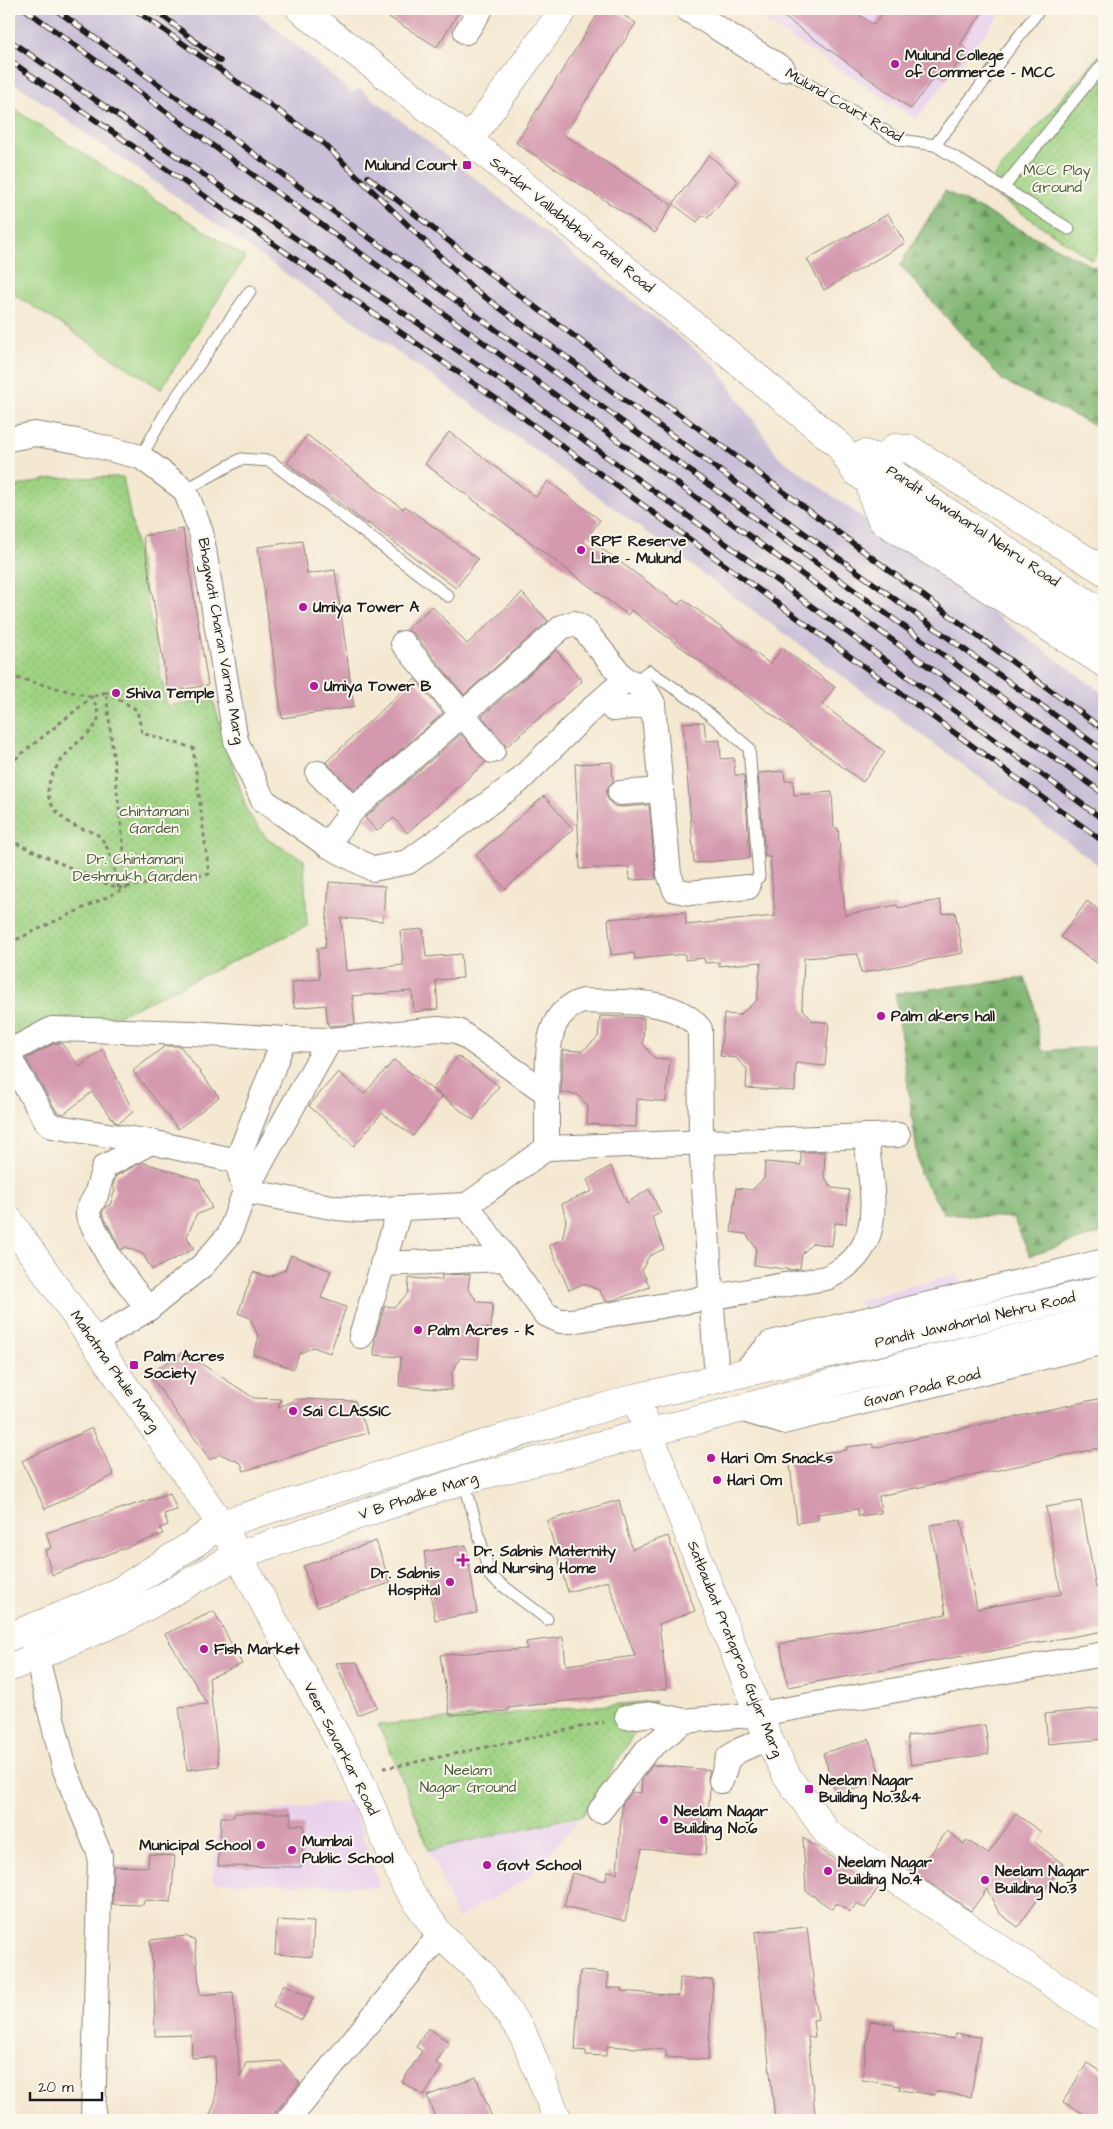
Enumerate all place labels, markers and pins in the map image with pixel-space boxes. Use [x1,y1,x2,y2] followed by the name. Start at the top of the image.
[905,45,1055,83] place label: Mulund College of Commerce - MCC
[889,58,901,70] marker: Mulund College of Commerce - MCC
[365,155,458,176] place label: Mulund Court
[461,159,473,171] marker: Mulund Court
[591,531,686,569] place label: RPF Reserve Line - Mulund
[575,544,587,556] marker: RPF Reserve Line - Mulund
[313,597,420,619] place label: Umiya Tower A
[297,601,309,613] marker: Umiya Tower A
[324,676,432,698] place label: Umiya Tower B
[308,680,320,692] marker: Umiya Tower B
[125,683,215,704] place label: Shiva Temple
[110,687,122,699] marker: Shiva Temple
[891,1006,995,1027] place label: Palm akers hall
[875,1010,887,1022] marker: Palm akers hall
[428,1320,535,1341] place label: Palm Acres - K
[412,1324,424,1336] marker: Palm Acres - K
[143,1346,225,1385] place label: Palm Acres Society
[128,1359,140,1371] marker: Palm Acres Society
[302,1401,392,1422] place label: Sai CLASSIC
[287,1405,299,1417] marker: Sai CLASSIC
[721,1448,833,1469] place label: Hari Om Snacks
[705,1452,717,1464] marker: Hari Om Snacks
[727,1470,782,1491] place label: Hari Om
[711,1474,723,1486] marker: Hari Om
[473,1541,616,1581] place label: Dr. Sabnis Maternity and Nursing Home
[456,1553,470,1567] marker: Dr. Sabnis Maternity and Nursing Home
[371,1563,441,1601] place label: Dr. Sabnis Hospital
[444,1576,456,1588] marker: Dr. Sabnis Hospital
[214,1639,300,1660] place label: Fish Market
[198,1643,210,1655] marker: Fish Market
[819,1770,922,1810] place label: Neelam Nagar Building No.3&4
[803,1783,815,1795] marker: Neelam Nagar Building No.3&4
[674,1801,769,1841] place label: Neelam Nagar Building No.6
[658,1814,670,1826] marker: Neelam Nagar Building No.6
[302,1831,394,1869] place label: Mumbai Public School
[139,1835,252,1856] place label: Municipal School
[255,1839,267,1851] marker: Municipal School
[286,1844,298,1856] marker: Mumbai Public School
[838,1852,933,1892] place label: Neelam Nagar Building No.4
[497,1855,582,1876] place label: Govt School
[481,1859,493,1871] marker: Govt School
[995,1861,1090,1901] place label: Neelam Nagar Building No.3
[822,1865,834,1877] marker: Neelam Nagar Building No.4
[979,1874,991,1886] marker: Neelam Nagar Building No.3

